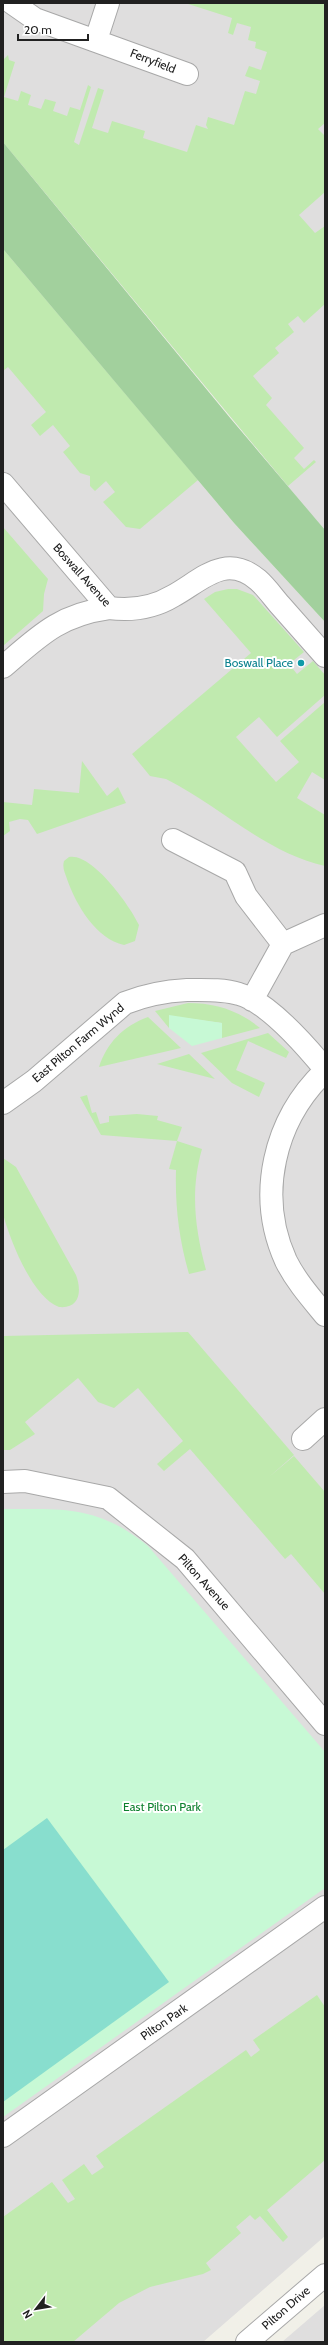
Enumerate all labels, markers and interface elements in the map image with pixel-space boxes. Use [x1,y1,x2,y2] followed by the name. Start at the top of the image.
[18,16,88,42] scale bar
[24,22,52,37] text: 20 m
[128,45,178,76] street label: Ferryfield
[50,540,115,609] street label: Boswall Avenue
[225,655,293,670] place label: Boswall Place
[296,658,306,668] marker: Boswall Place
[29,1000,127,1085] street label: East Pilton Farm Wynd
[175,1551,233,1613] street label: Pilton Avenue
[123,1799,202,1814] park label: East Pilton Park
[137,2000,191,2043] street label: Pilton Park
[258,2283,313,2333] street label: Pilton Drive
[16,2289,56,2329] north arrow
[19,2307,35,2321] text: N

